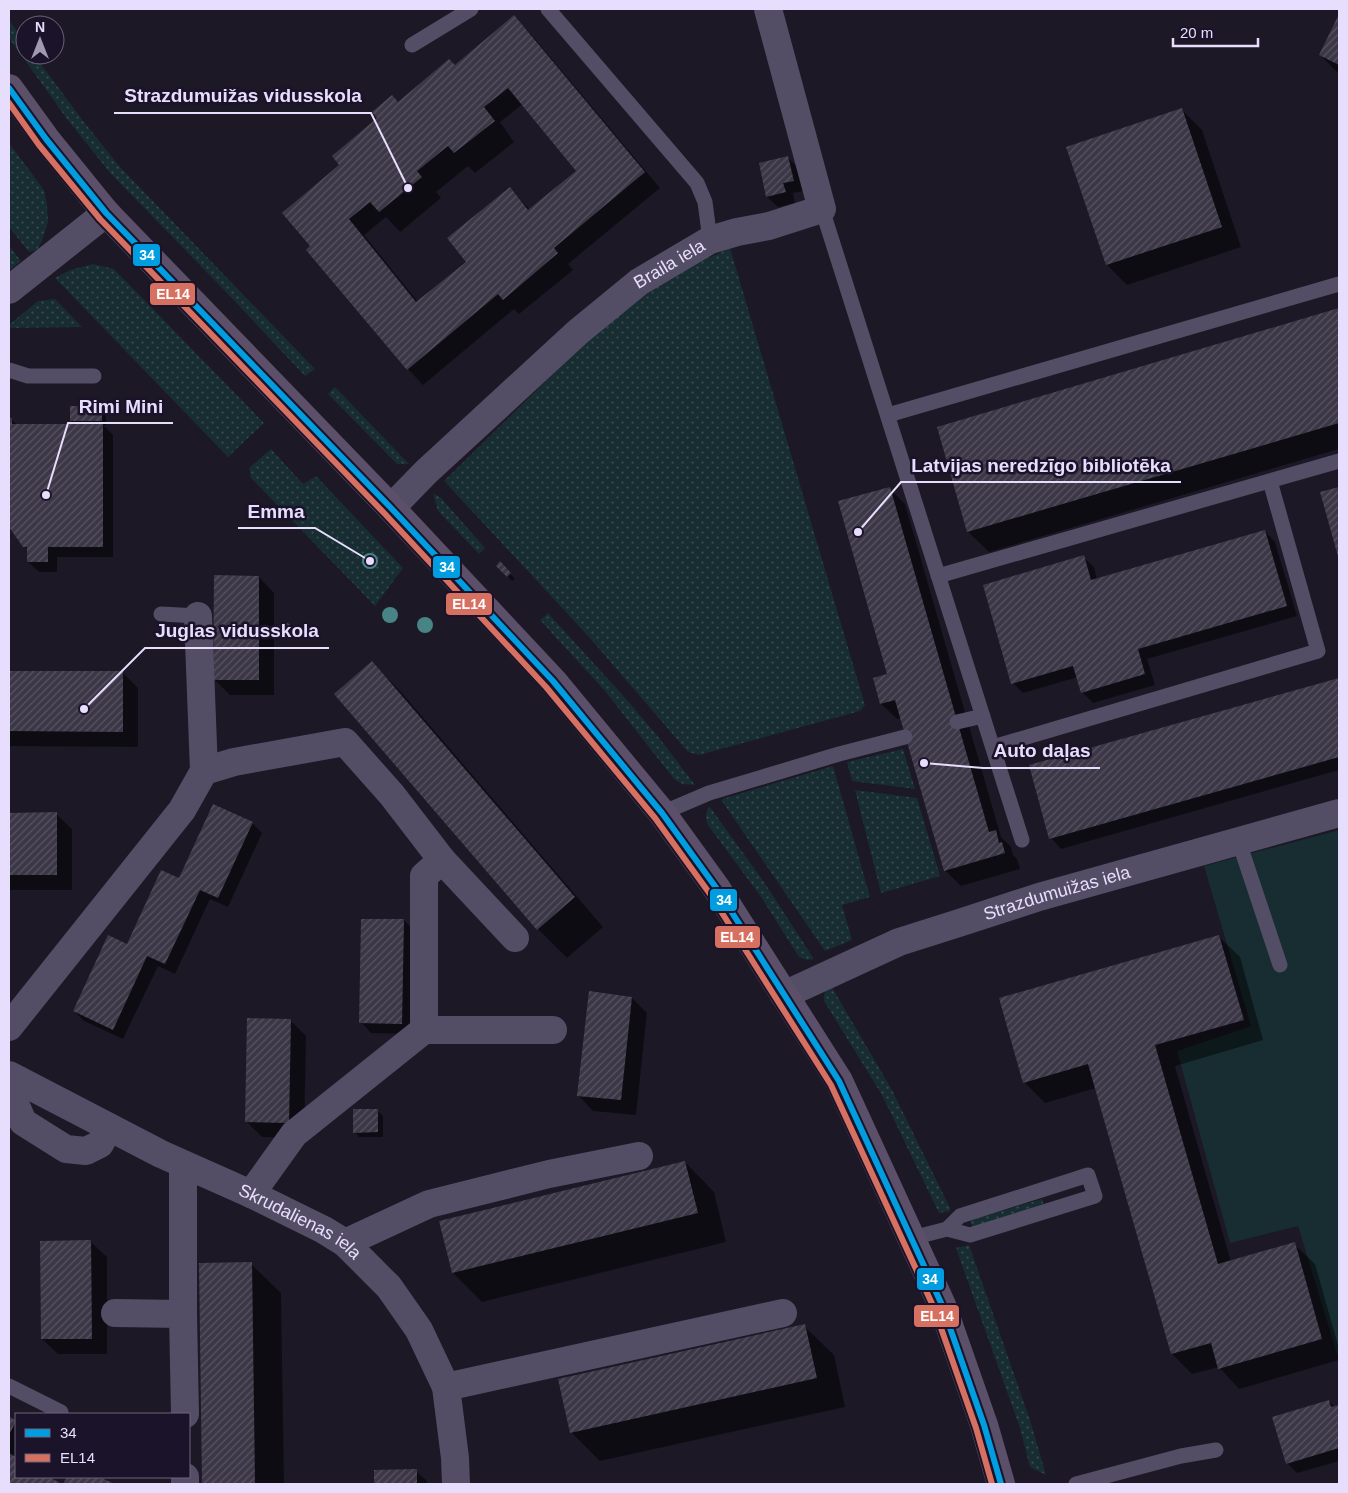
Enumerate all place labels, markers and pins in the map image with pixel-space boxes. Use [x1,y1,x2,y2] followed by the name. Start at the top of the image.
[114,79,371,113] callout: Strazdumuižas vidusskola
[68,389,173,423] callout: Rimi Mini
[901,448,1181,482] callout: Latvijas neredzīgo bibliotēka
[238,494,315,528] callout: Emma
[145,614,329,648] callout: Juglas vidusskola
[983,734,1100,768] callout: Auto daļas

